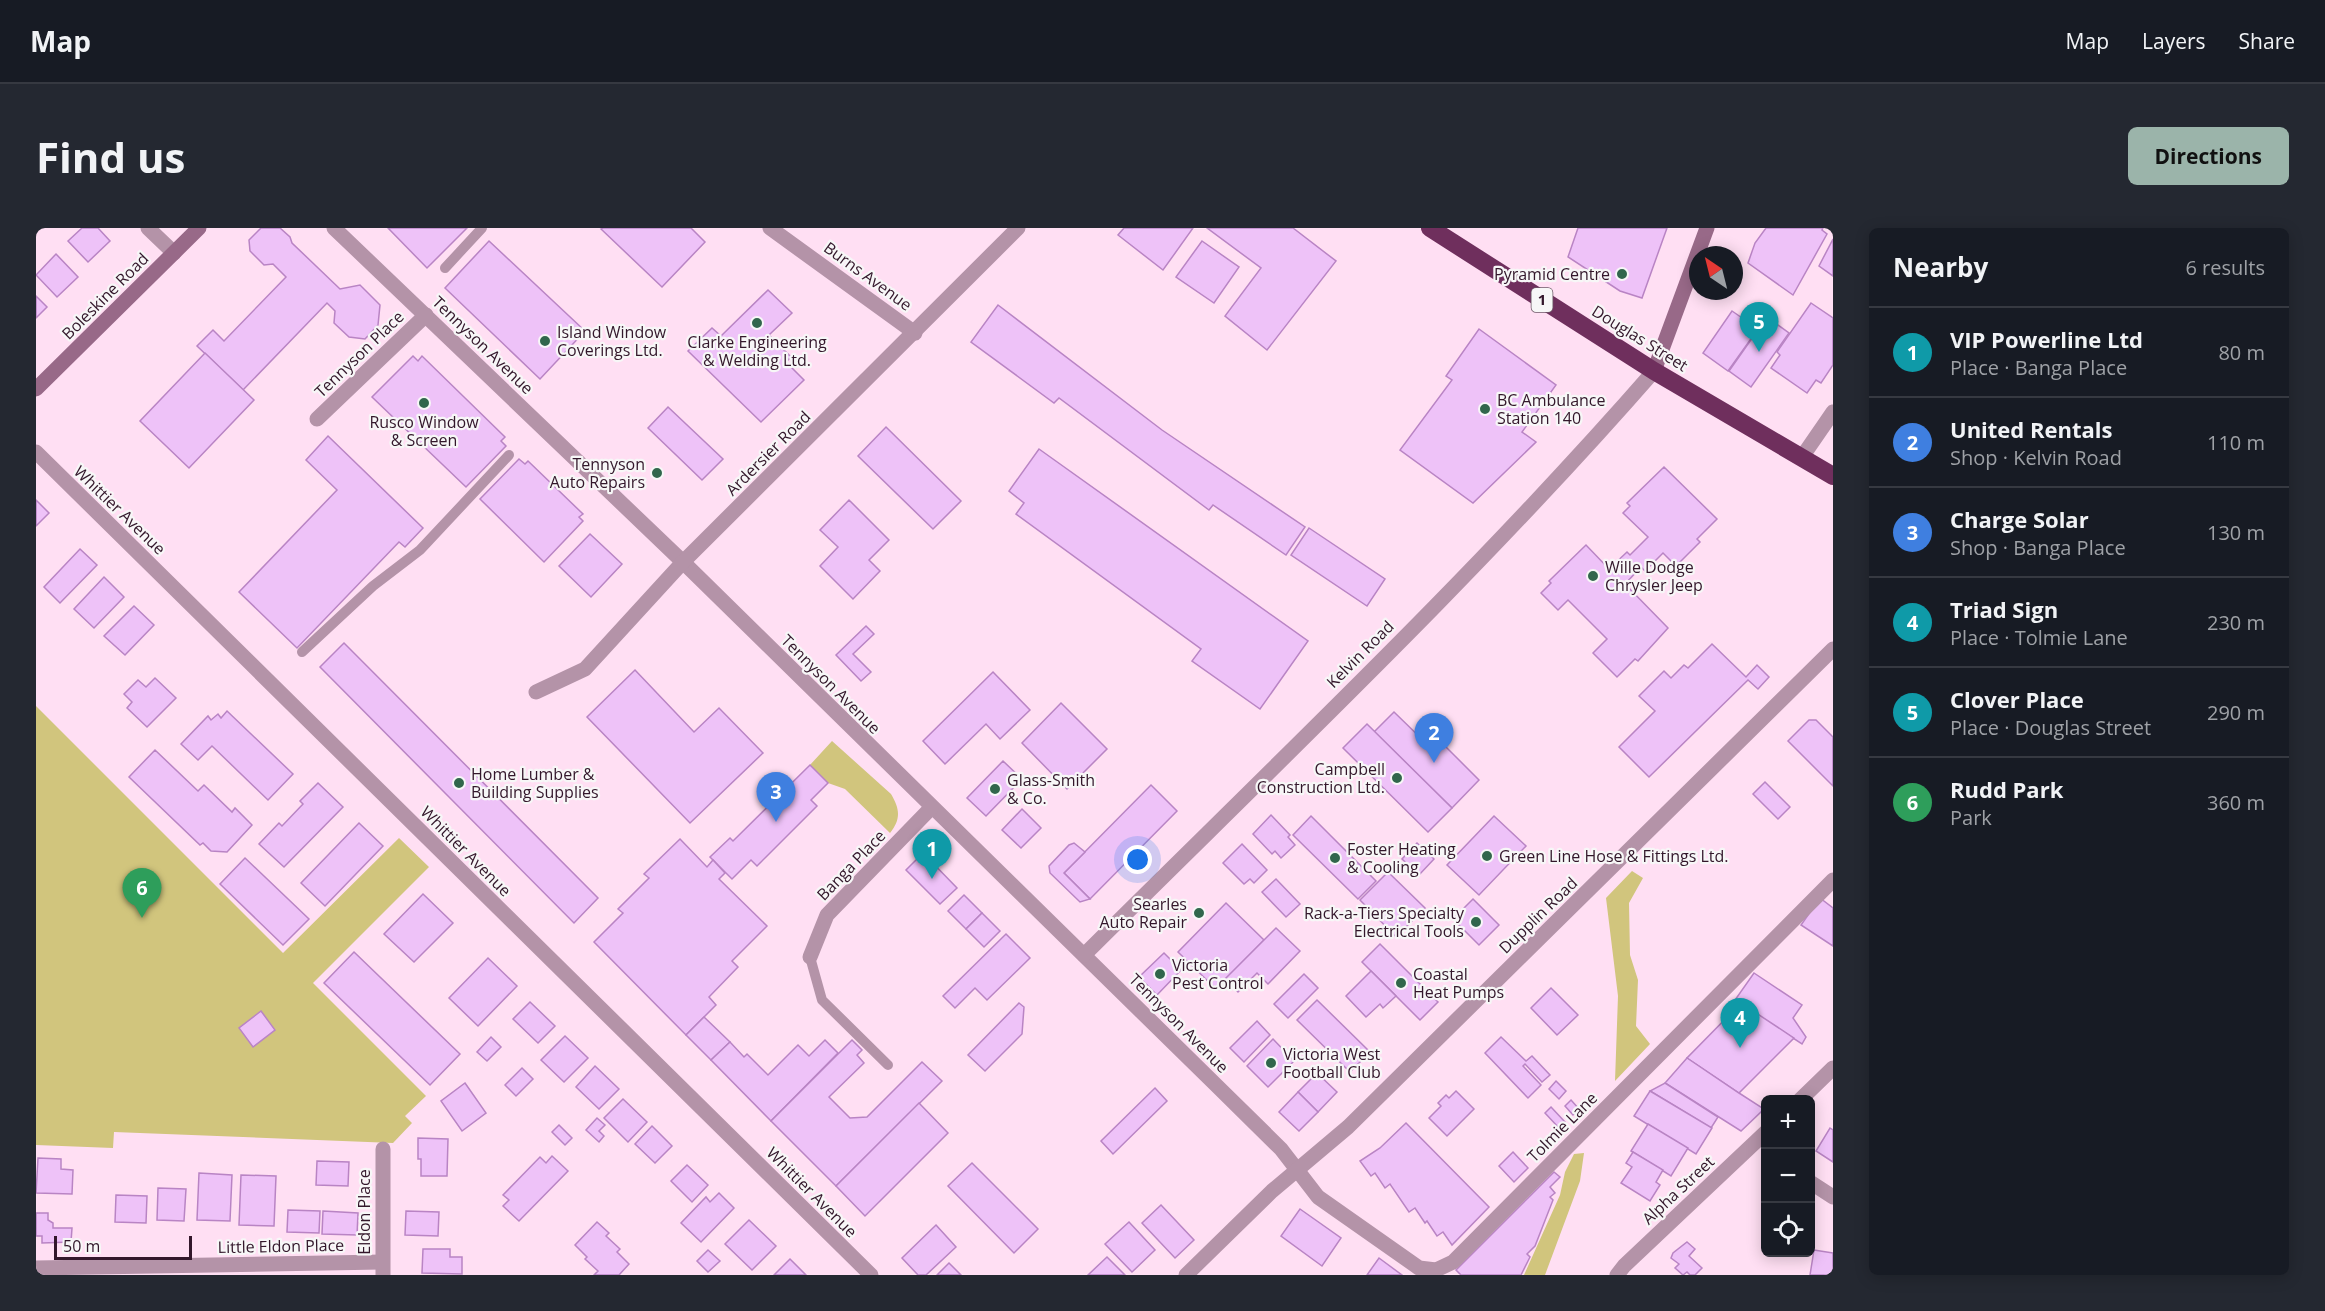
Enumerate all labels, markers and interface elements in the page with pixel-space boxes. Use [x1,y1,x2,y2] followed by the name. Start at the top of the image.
[30,22,91,60] text: Map
[2066,27,2109,55] text: Map
[2142,27,2206,55] text: Layers
[2239,27,2295,55] text: Share
[2128,127,2289,185] button: Directions
[36,128,185,185] text: Find us
[819,237,917,315] street label: Burns Avenue
[1689,246,1743,300] north arrow
[57,248,153,344] street label: Boleskine Road
[1893,249,1988,285] text: Nearby
[2185,254,2265,281] text: 6 results
[1494,263,1610,285] place label: Pyramid Centre
[1615,267,1629,281] marker: Pyramid Centre
[1532,288,1552,312] road number: 1
[428,291,538,399] street label: Tennyson Avenue
[1588,300,1692,376] street label: Douglas Street
[1740,302,1778,352] pin: 5
[310,306,408,402] street label: Tennyson Place
[750,316,764,330] marker: Clarke Engineering & Welding Ltd.
[557,321,667,361] place label: Island Window Coverings Ltd.
[1950,324,2143,354] text: VIP Powerline Ltd
[687,331,827,371] place label: Clarke Engineering & Welding Ltd.
[538,334,552,348] marker: Island Window Coverings Ltd.
[1907,339,1918,366] text: 1
[2218,339,2265,366] text: 80 m
[1950,354,2127,381] text: Place · Banga Place
[1497,389,1606,429] place label: BC Ambulance Station 140
[417,396,431,410] marker: Rusco Window & Screen
[1478,402,1492,416] marker: BC Ambulance Station 140
[721,406,815,500] street label: Ardersier Road
[369,411,479,451] place label: Rusco Window & Screen
[1950,414,2112,444] text: United Rentals
[1907,429,1918,456] text: 2
[2207,429,2265,456] text: 110 m
[1950,444,2122,471] text: Shop · Kelvin Road
[550,453,645,493] place label: Tennyson Auto Repairs
[69,461,171,559] street label: Whittier Avenue
[650,466,664,480] marker: Tennyson Auto Repairs
[1950,504,2089,534] text: Charge Solar
[1907,519,1918,546] text: 3
[2207,519,2265,546] text: 130 m
[1950,534,2126,561] text: Shop · Banga Place
[1605,556,1703,596] place label: Wille Dodge Chrysler Jeep
[1586,569,1600,583] marker: Wille Dodge Chrysler Jeep
[1950,594,2058,624] text: Triad Sign
[1907,609,1918,636] text: 4
[2207,609,2265,636] text: 230 m
[1321,615,1399,693] street label: Kelvin Road
[1950,624,2128,651] text: Place · Tolmie Lane
[776,629,886,739] street label: Tennyson Avenue
[1950,684,2084,714] text: Clover Place
[1907,699,1918,726] text: 5
[2207,699,2265,726] text: 290 m
[1414,714,1454,763] pin: 2
[1950,714,2151,741] text: Place · Douglas Street
[1257,758,1385,798] place label: Campbell Construction Ltd.
[471,763,599,803] place label: Home Lumber & Building Supplies
[1007,769,1095,809] place label: Glass-Smith & Co.
[1390,771,1404,785] marker: Campbell Construction Ltd.
[756,772,796,822] pin: 3
[1950,774,2063,804] text: Rudd Park
[452,776,466,790] marker: Home Lumber & Building Supplies
[988,782,1002,796] marker: Glass-Smith & Co.
[1907,789,1918,816] text: 6
[2207,789,2265,816] text: 360 m
[416,801,516,901] street label: Whittier Avenue
[1950,804,1992,831] text: Park
[812,825,890,905] street label: Banga Place
[912,830,952,879] pin: 1
[1347,838,1456,878] place label: Foster Heating & Cooling
[1123,845,1152,874] your location
[1499,845,1729,867] place label: Green Line Hose & Fittings Ltd.
[1480,849,1494,863] marker: Green Line Hose & Fittings Ltd.
[1328,851,1342,865] marker: Foster Heating & Cooling
[122,868,162,918] pin: 6
[1494,872,1582,958] street label: Dupplin Road
[1099,893,1187,933] place label: Searles Auto Repair
[1304,902,1465,942] place label: Rack-a-Tiers Specialty Electrical Tools
[1192,906,1206,920] marker: Searles Auto Repair
[1469,915,1483,929] marker: Rack-a-Tiers Specialty Electrical Tools
[1172,954,1264,994] place label: Victoria Pest Control
[1413,963,1504,1003] place label: Coastal Heat Pumps
[1153,967,1167,981] marker: Victoria Pest Control
[1124,968,1234,1078] street label: Tennyson Avenue
[1394,976,1408,990] marker: Coastal Heat Pumps
[1720,998,1760,1048] pin: 4
[1283,1043,1381,1083] place label: Victoria West Football Club
[1264,1056,1278,1070] marker: Victoria West Football Club
[1522,1087,1602,1167] street label: Tolmie Lane
[1761,1095,1815,1257] map controls
[1761,1095,1815,1149] button: +
[762,1142,862,1242] street label: Whittier Avenue
[1761,1149,1815,1203] button: −
[1637,1151,1719,1229] street label: Alpha Street
[353,1169,375,1255] street label: Eldon Place
[1761,1203,1815,1257] button: locate
[54,1233,192,1260] scale bar
[218,1234,344,1258] street label: Little Eldon Place
[63,1235,100,1257] text: 50 m

